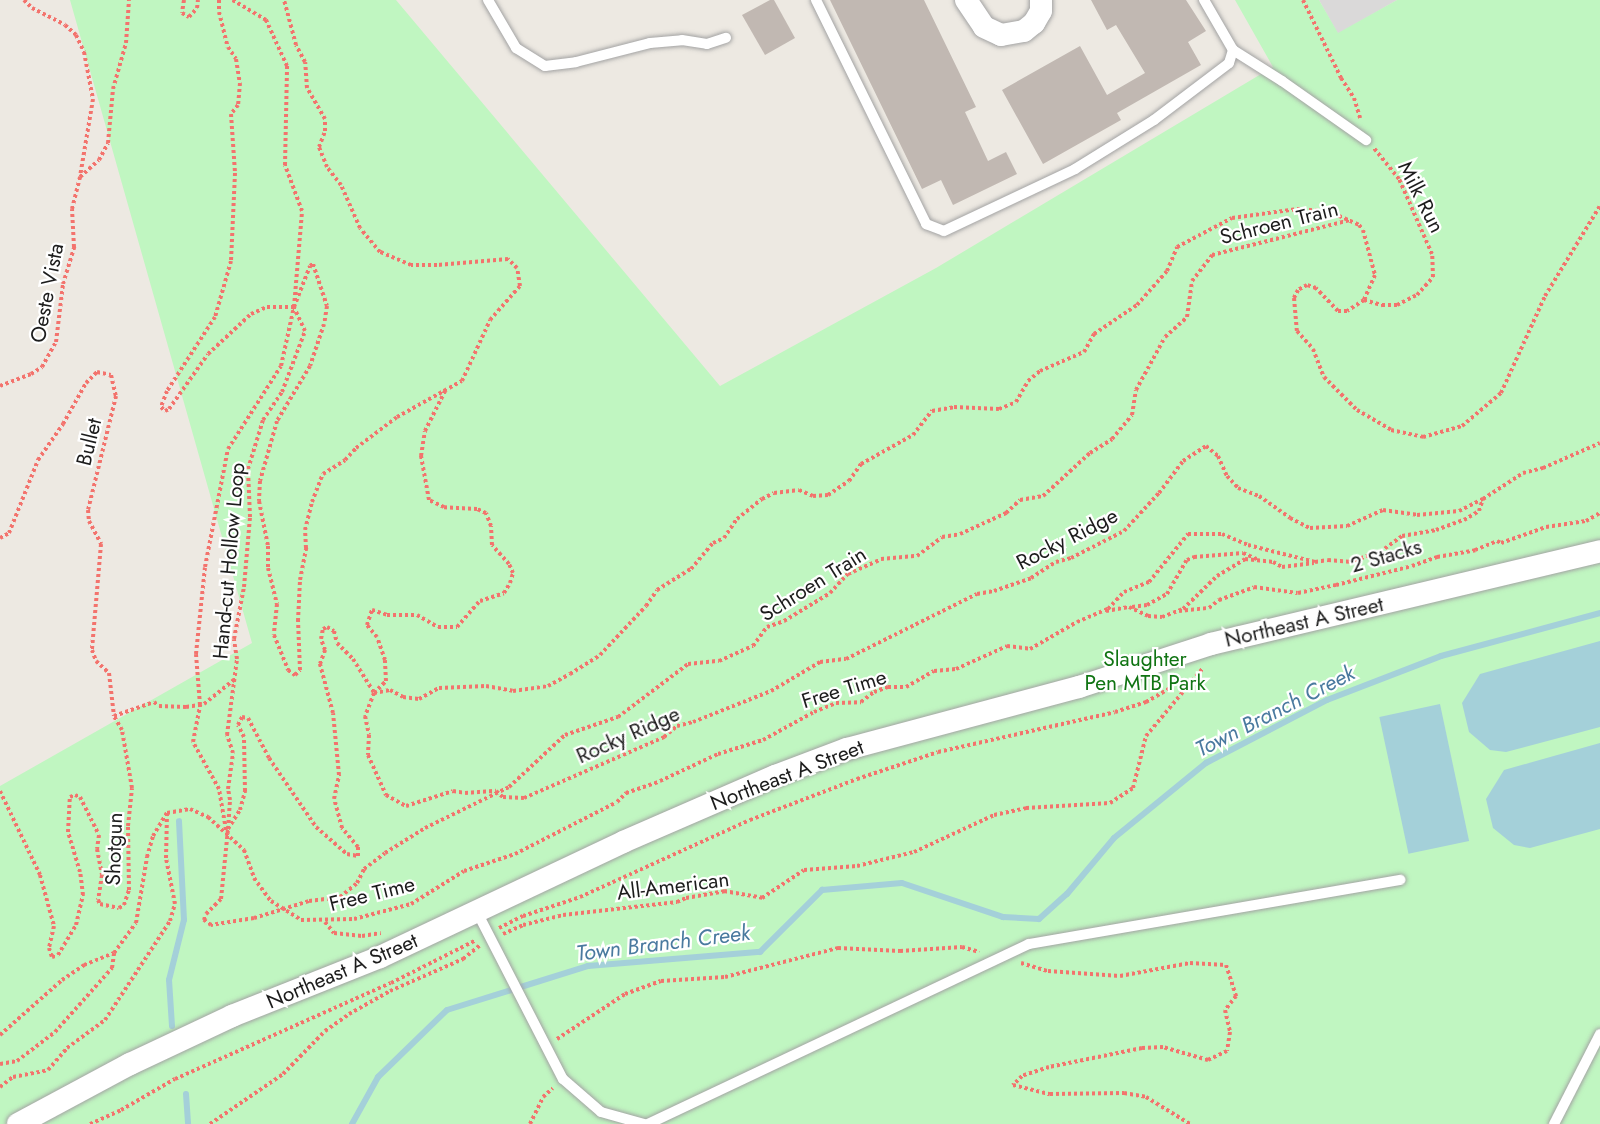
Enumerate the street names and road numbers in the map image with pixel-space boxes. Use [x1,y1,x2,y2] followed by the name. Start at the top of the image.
[1392,157,1450,237] street label: Milk Run
[1217,196,1341,250] street label: Schroen Train
[25,241,69,345] street label: Oeste Vista
[71,416,107,468] street label: Bullet
[208,462,250,660] street label: Hand-cut Hollow Loop
[1012,503,1122,575] street label: Rocky Ridge
[1348,534,1424,578] street label: 2 Stacks
[755,541,871,627] street label: Schroen Train
[1222,592,1386,652] street label: Northeast A Street
[799,664,889,714] street label: Free Time
[572,701,684,769] street label: Rocky Ridge
[707,734,867,816] street label: Northeast A Street
[100,812,128,886] street label: Shotgun
[615,867,731,905] street label: All-American
[327,871,417,917] street label: Free Time
[263,928,421,1014] street label: Northeast A Street

